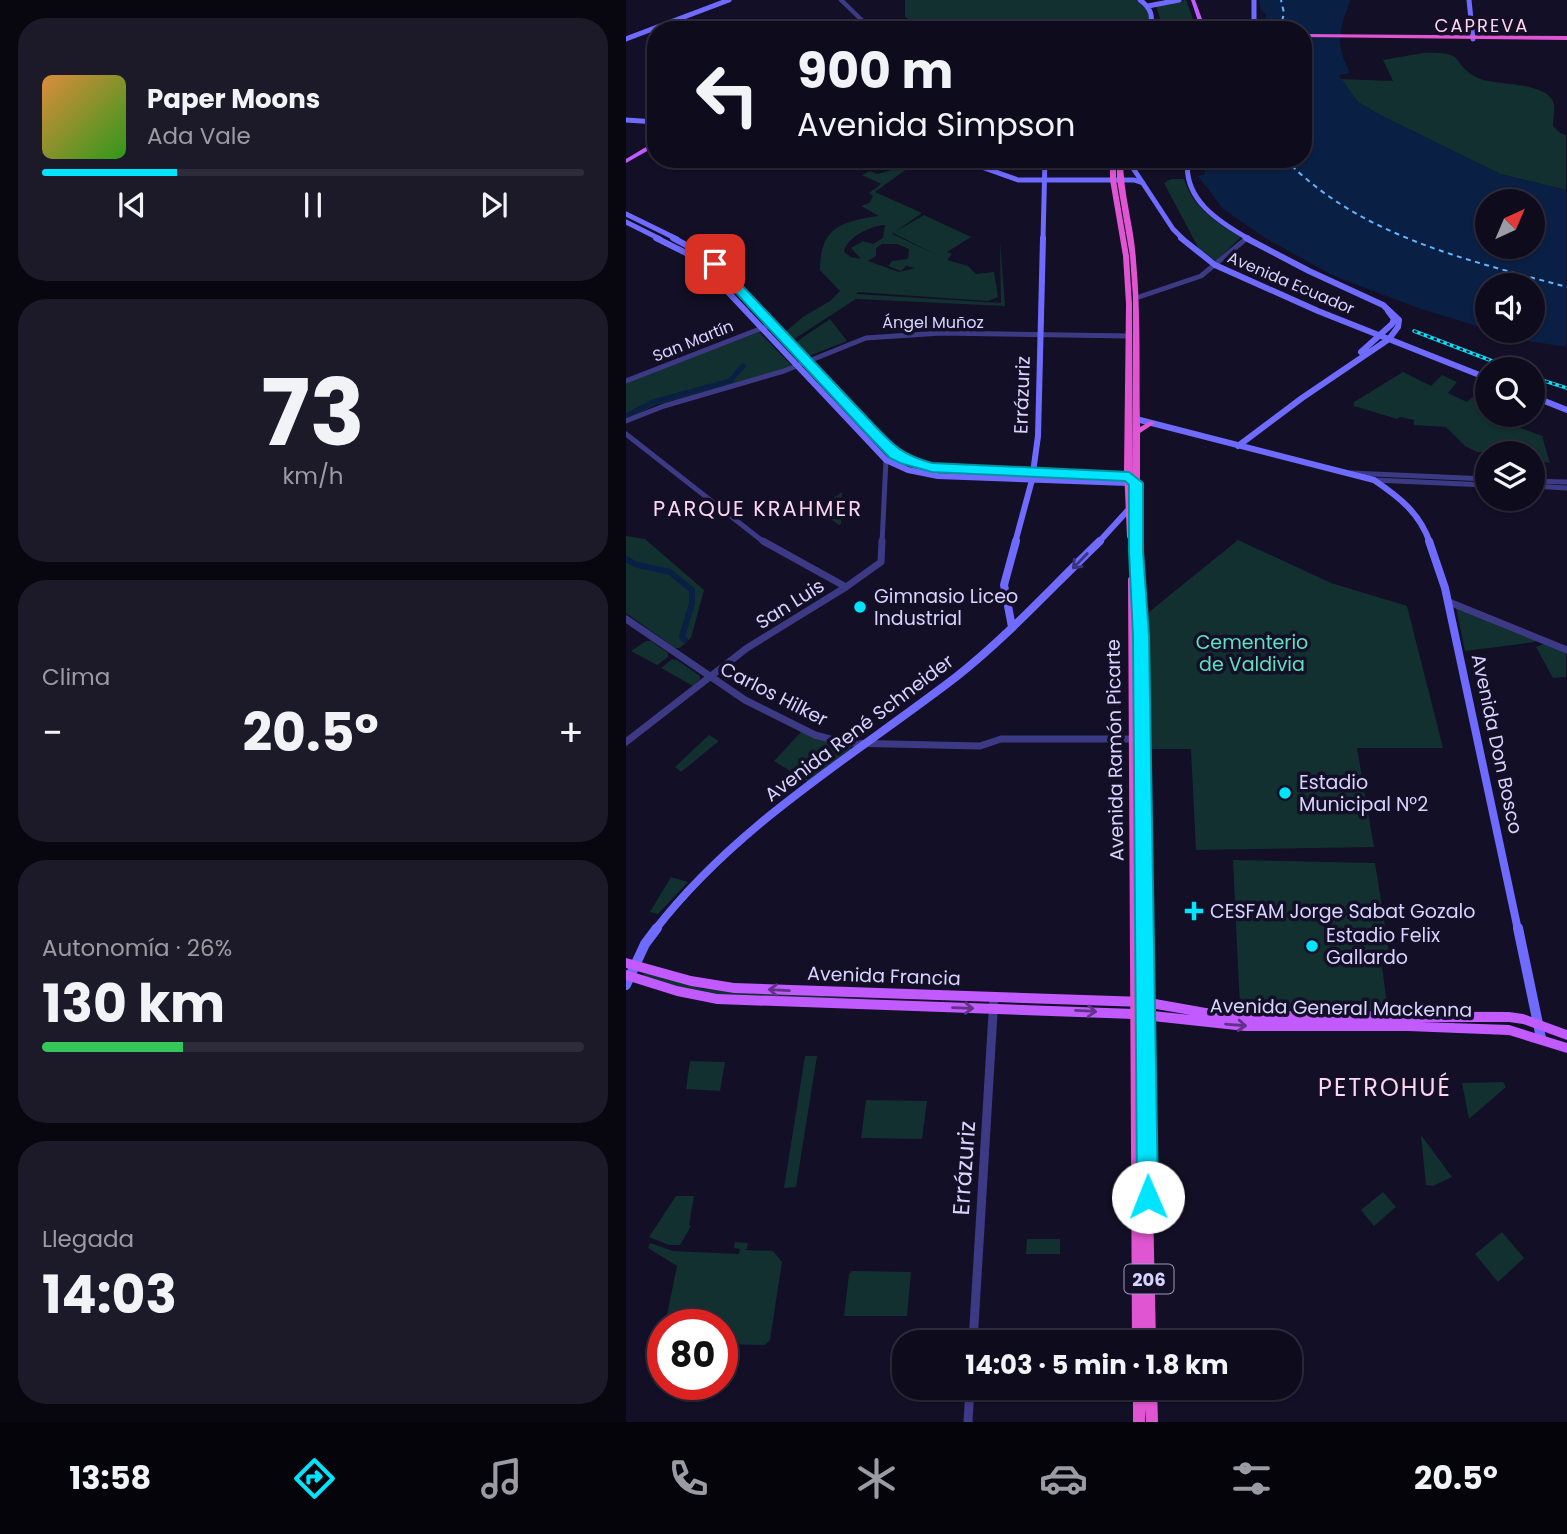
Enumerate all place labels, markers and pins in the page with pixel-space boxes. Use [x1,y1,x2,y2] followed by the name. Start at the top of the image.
[685,234,745,294] pin
[874,583,1018,632] place label: Gimnasio Liceo Industrial
[852,599,868,615] marker: Gimnasio Liceo Industrial
[1299,769,1428,818] place label: Estadio Municipal N°2
[1277,785,1293,801] marker: Estadio Municipal N°2
[1210,898,1475,925] place label: CESFAM Jorge Sabat Gozalo
[1184,901,1204,921] marker: CESFAM Jorge Sabat Gozalo
[1326,922,1440,971] place label: Estadio Felix Gallardo
[1304,938,1320,954] marker: Estadio Felix Gallardo

